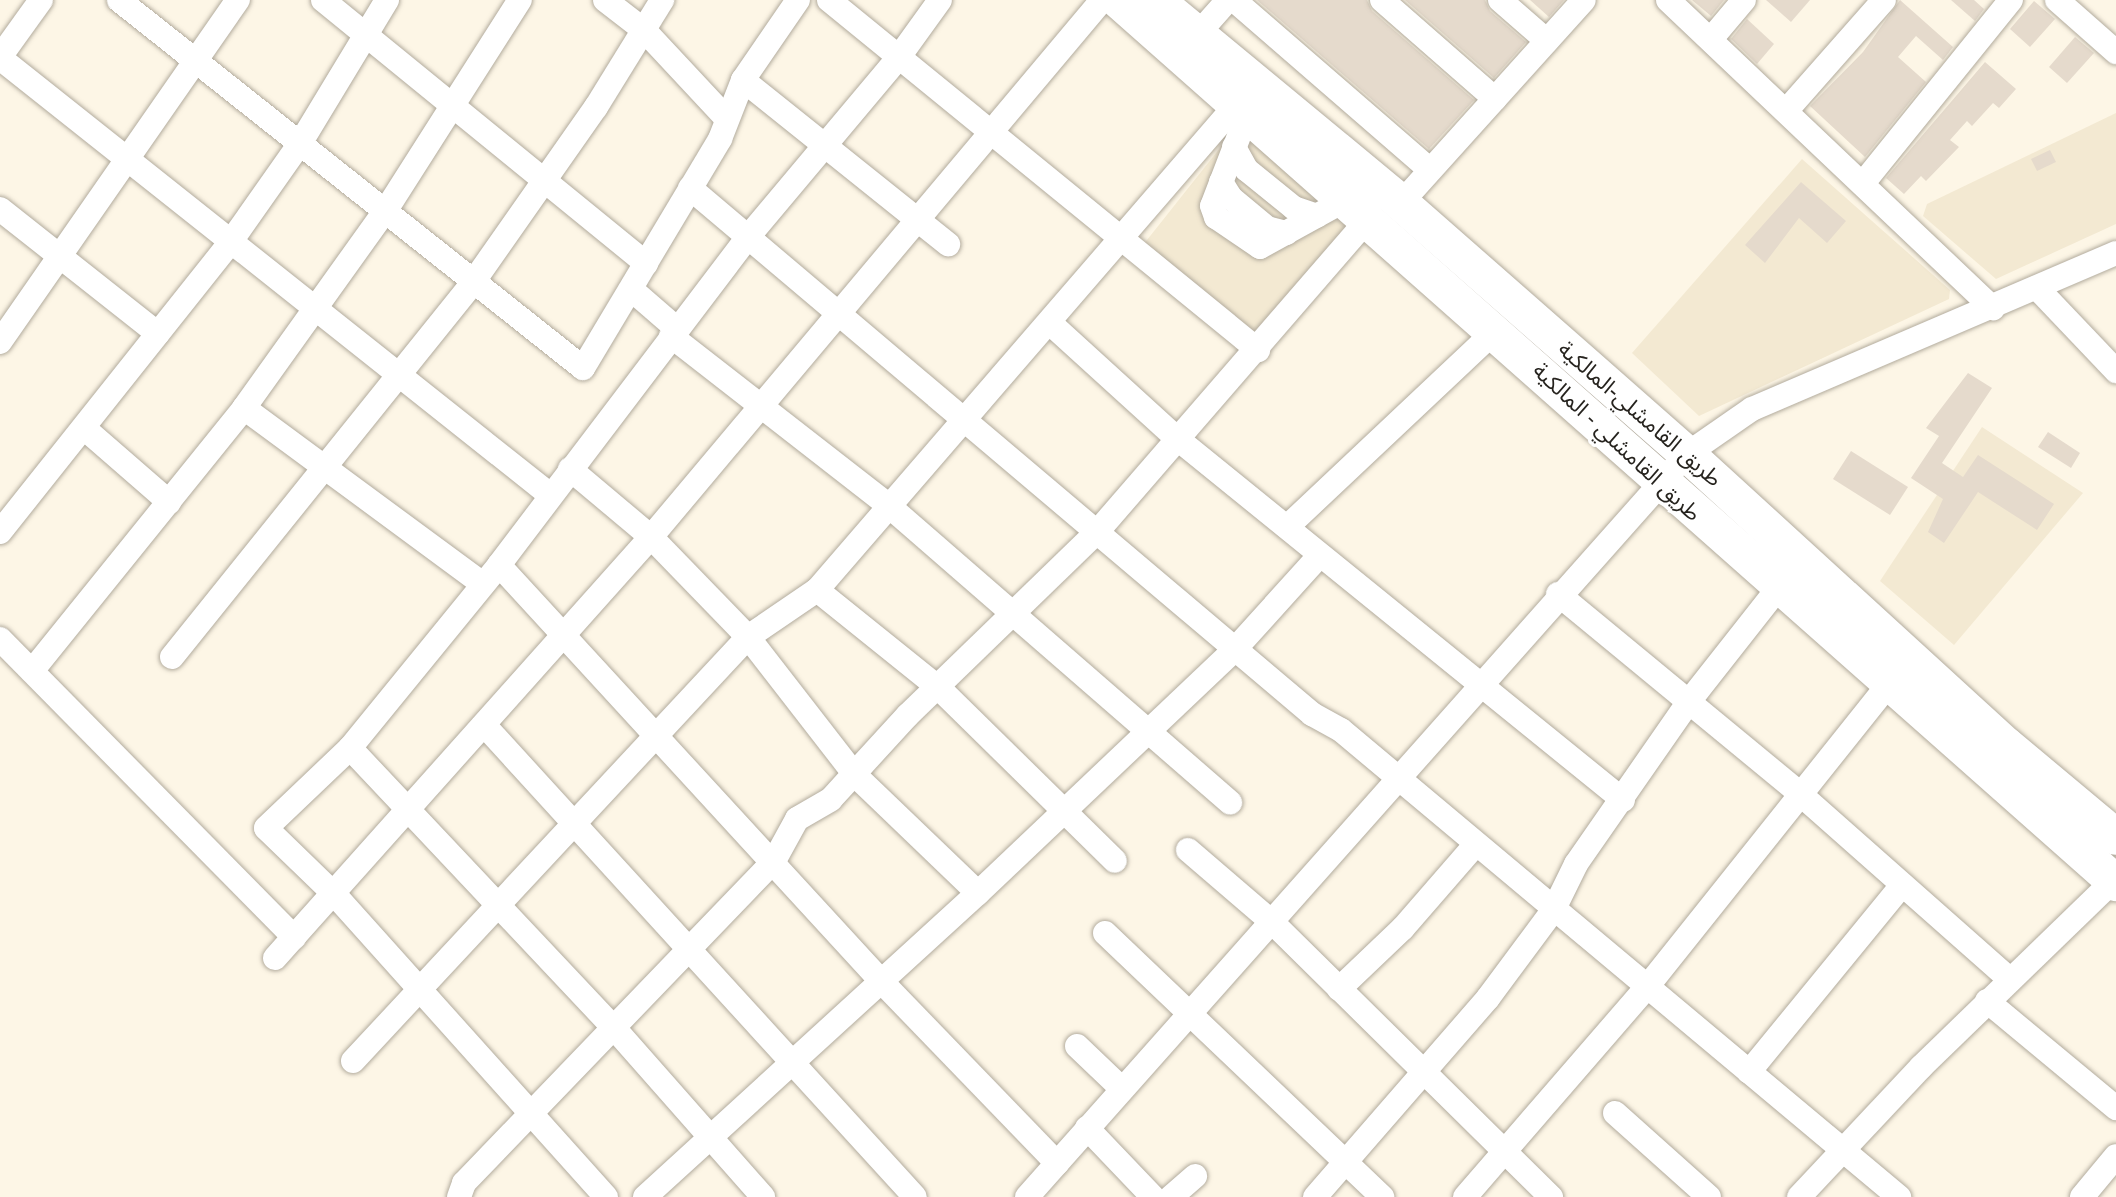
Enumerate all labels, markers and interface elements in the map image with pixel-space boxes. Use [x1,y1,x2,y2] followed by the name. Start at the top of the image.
[1553,336,1727,492] street label: طريق القامشلي-المالكية
[1528,357,1706,527] street label: طريق القامشلي - المالكية

